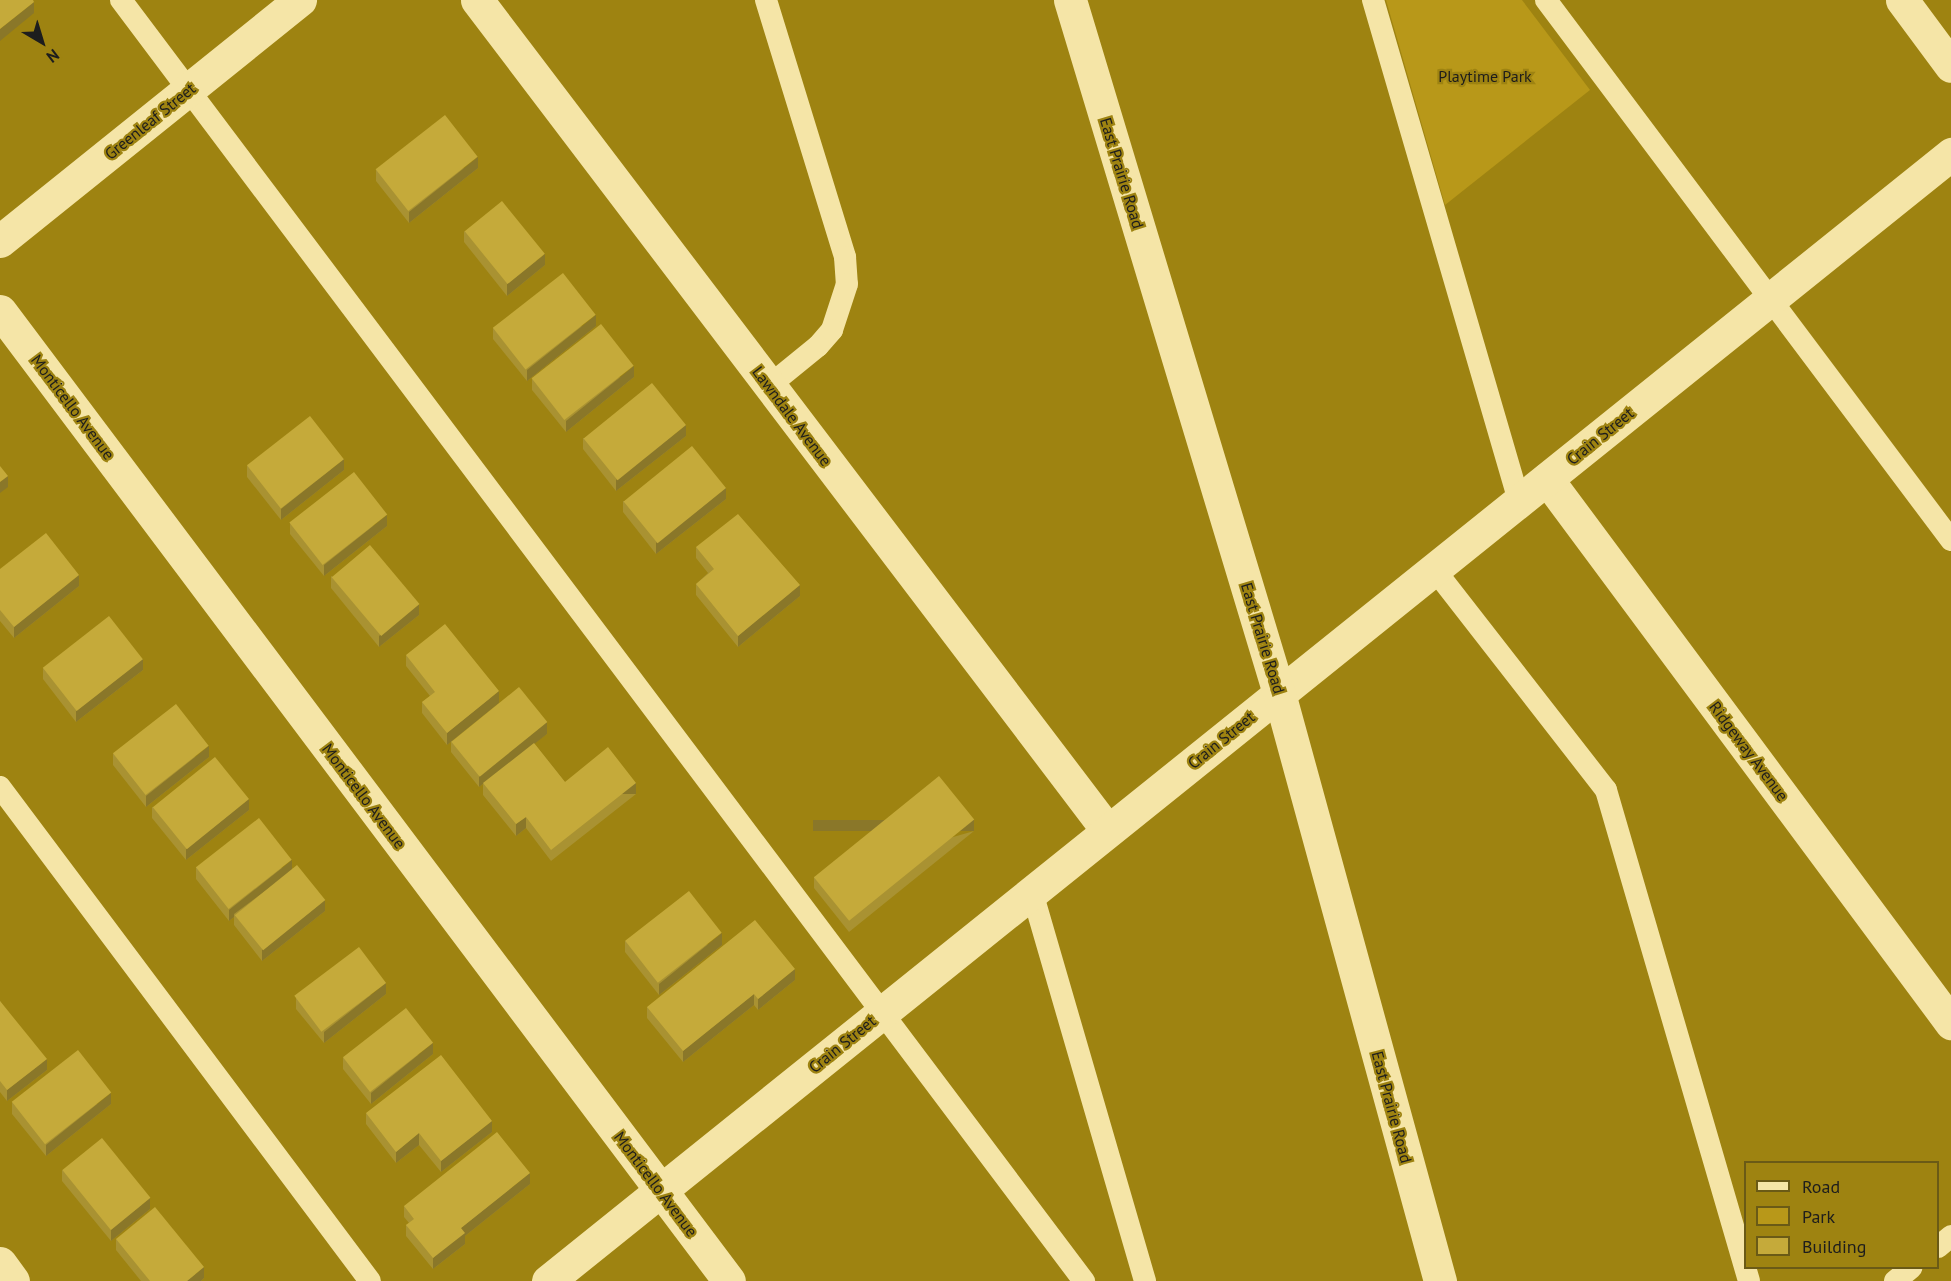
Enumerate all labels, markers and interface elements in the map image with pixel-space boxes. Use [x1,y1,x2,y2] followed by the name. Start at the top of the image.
[12,12,72,72] north arrow
[43,45,63,67] text: N
[1438,66,1532,86] park label: Playtime Park
[101,79,199,163] street label: Greenleaf Street
[1096,115,1148,231] street label: East Prairie Road
[27,351,119,463] street label: Monticello Avenue
[748,362,836,470] street label: Lawndale Avenue
[1563,403,1637,469] street label: Crain Street
[1237,580,1289,696] street label: East Prairie Road
[1705,697,1793,805] street label: Ridgeway Avenue
[1184,707,1258,773] street label: Crain Street
[318,740,410,852] street label: Monticello Avenue
[805,1011,879,1077] street label: Crain Street
[1368,1049,1416,1165] street label: East Prairie Road
[610,1128,702,1240] street label: Monticello Avenue
[1744,1161,1939,1269] legend
[1802,1175,1840,1198] text: Road
[1802,1205,1835,1228] text: Park
[1802,1235,1866,1258] text: Building

